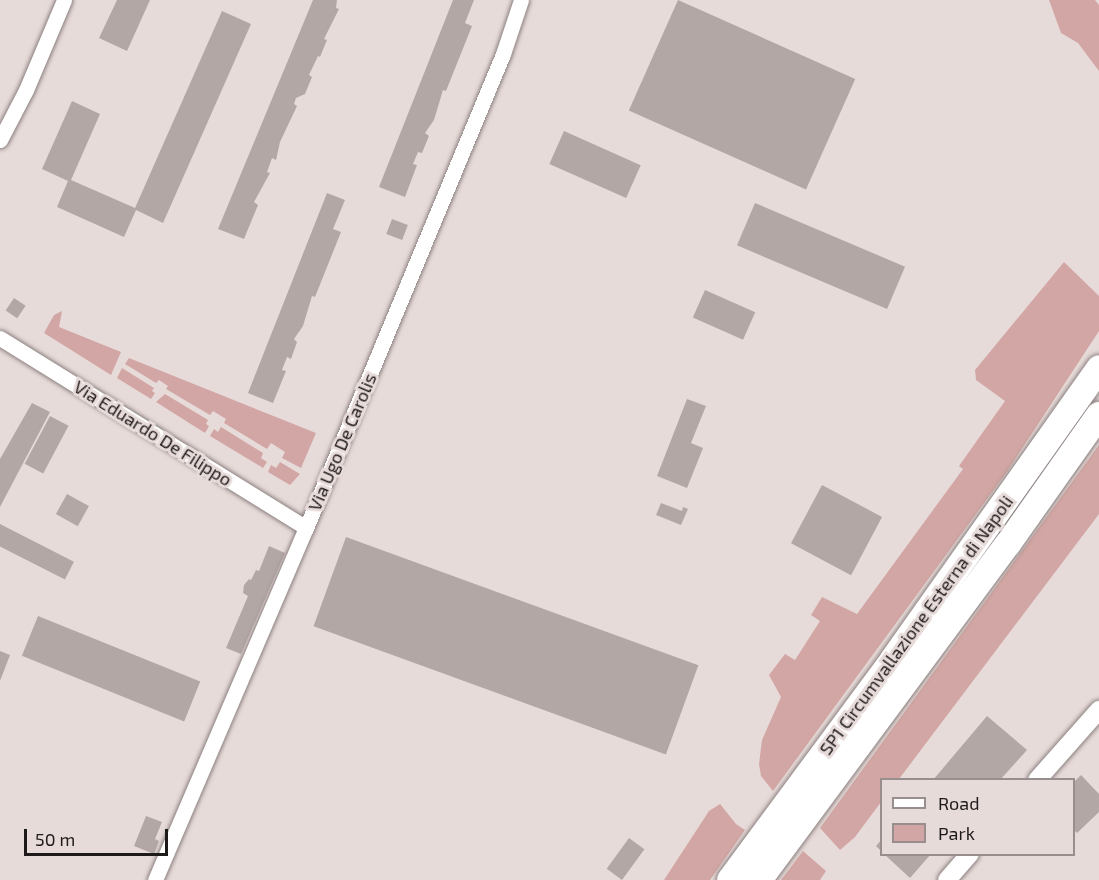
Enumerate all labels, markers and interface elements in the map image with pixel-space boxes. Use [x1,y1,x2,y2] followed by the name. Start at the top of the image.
[303,370,381,514] street label: Via Ugo De Carolis
[70,376,236,490] street label: Via Eduardo De Filippo
[815,491,1017,759] street label: SP1 Circumvallazione Esterna di Napoli
[880,778,1075,856] legend
[938,792,979,814] text: Road
[27,817,171,855] scale bar
[938,822,975,844] text: Park
[35,828,75,850] text: 50 m

